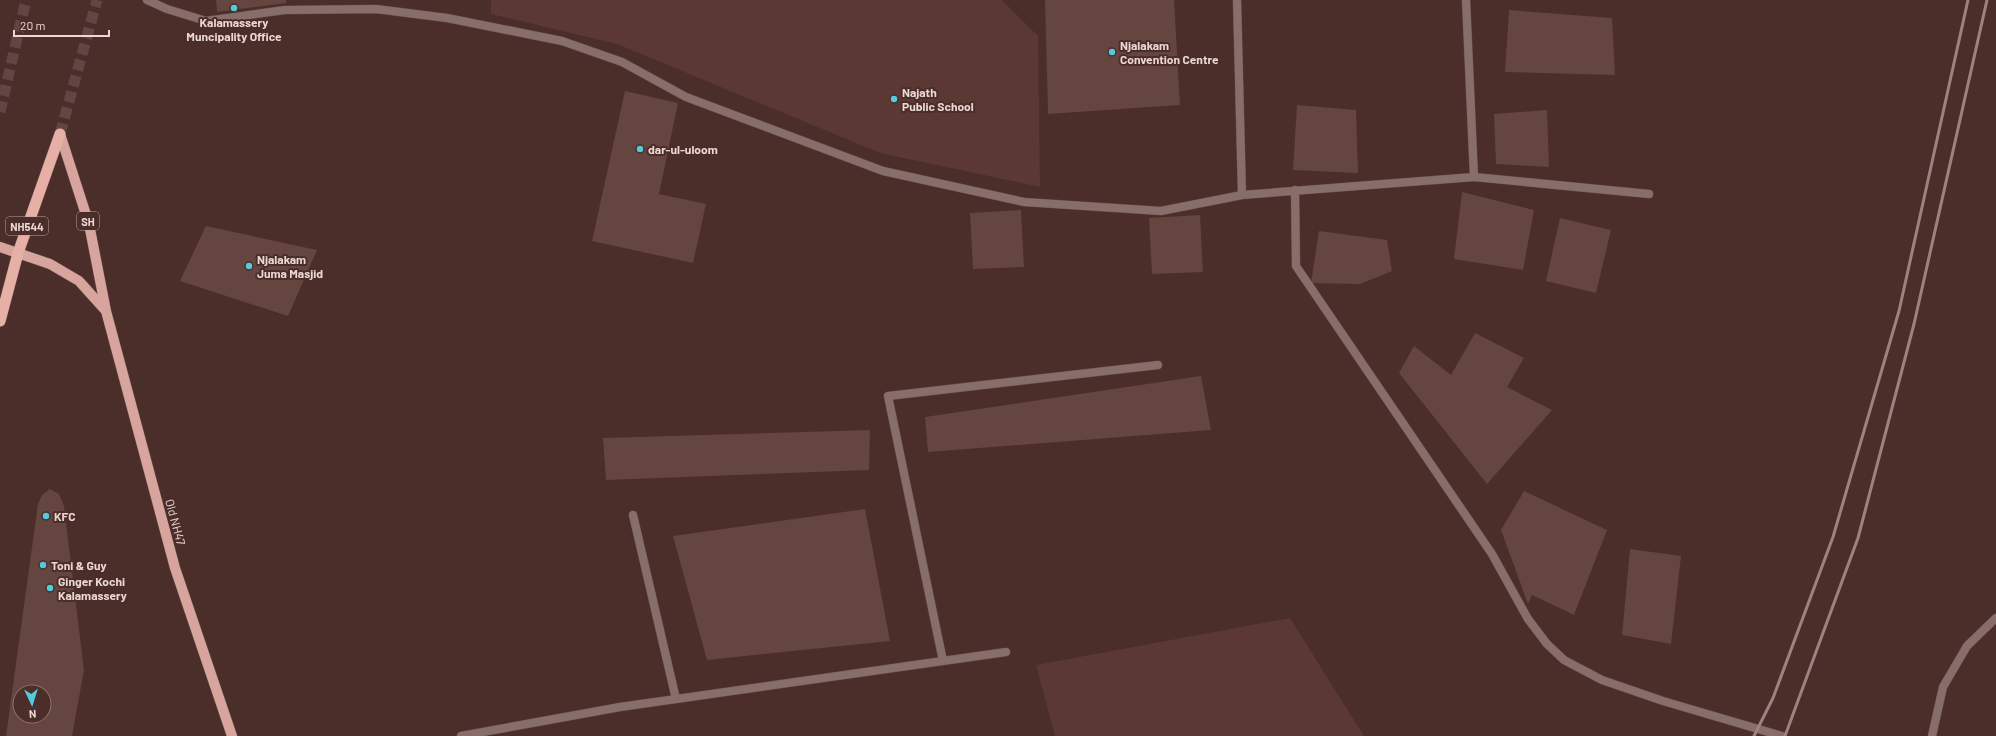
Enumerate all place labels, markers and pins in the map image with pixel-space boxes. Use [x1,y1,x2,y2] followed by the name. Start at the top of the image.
[229,3,239,13] marker: Kalamassery Muncipality Office
[186,15,282,43] place label: Kalamassery Muncipality Office
[1120,38,1219,66] place label: Njalakam Convention Centre
[1107,47,1117,57] marker: Njalakam Convention Centre
[902,85,974,113] place label: Najath Public School
[889,94,899,104] marker: Najath Public School
[648,142,718,156] place label: dar-ul-uloom
[635,144,645,154] marker: dar-ul-uloom
[257,252,323,280] place label: Njalakam Juma Masjid
[244,261,254,271] marker: Njalakam Juma Masjid
[54,509,76,523] place label: KFC
[41,511,51,521] marker: KFC
[51,558,107,572] place label: Toni & Guy
[38,560,48,570] marker: Toni & Guy
[58,574,127,602] place label: Ginger Kochi Kalamassery
[45,583,55,593] marker: Ginger Kochi Kalamassery

